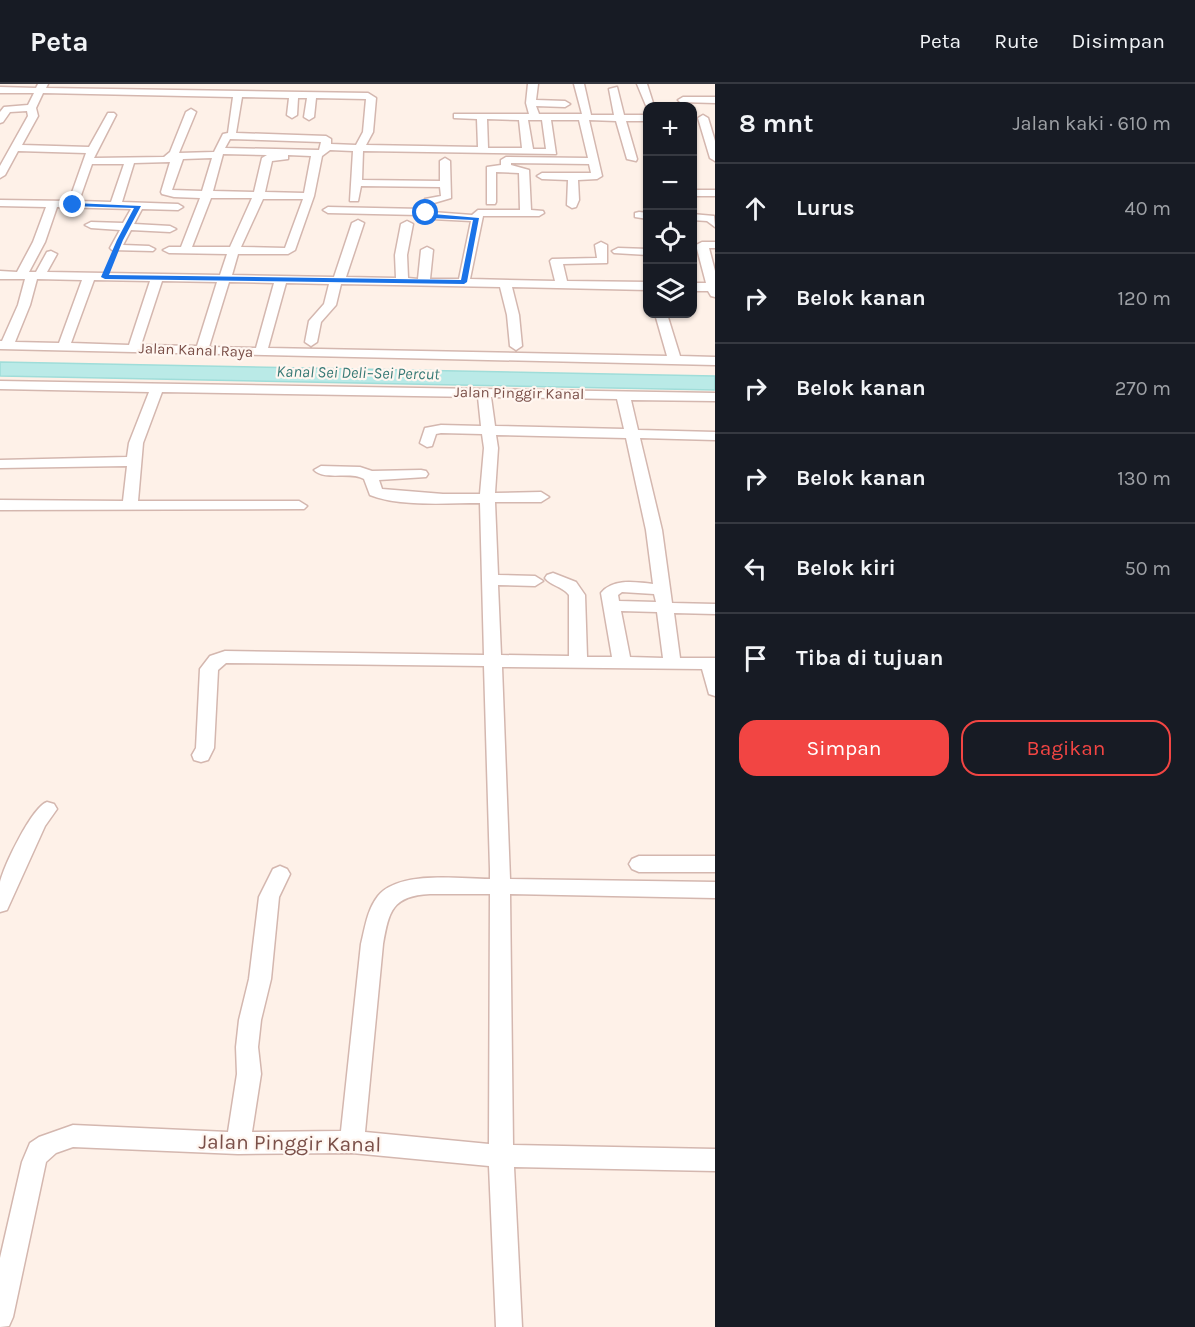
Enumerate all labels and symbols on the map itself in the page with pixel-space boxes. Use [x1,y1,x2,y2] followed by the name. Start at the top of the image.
[59,191,85,217] route end
[412,199,438,225] route start
[138,339,254,361] street label: Jalan Kanal Raya
[276,362,440,383] water label: Kanal Sei Deli–Sei Percut
[454,383,584,403] street label: Jalan Pinggir Kanal
[198,1129,382,1157] street label: Jalan Pinggir Kanal

